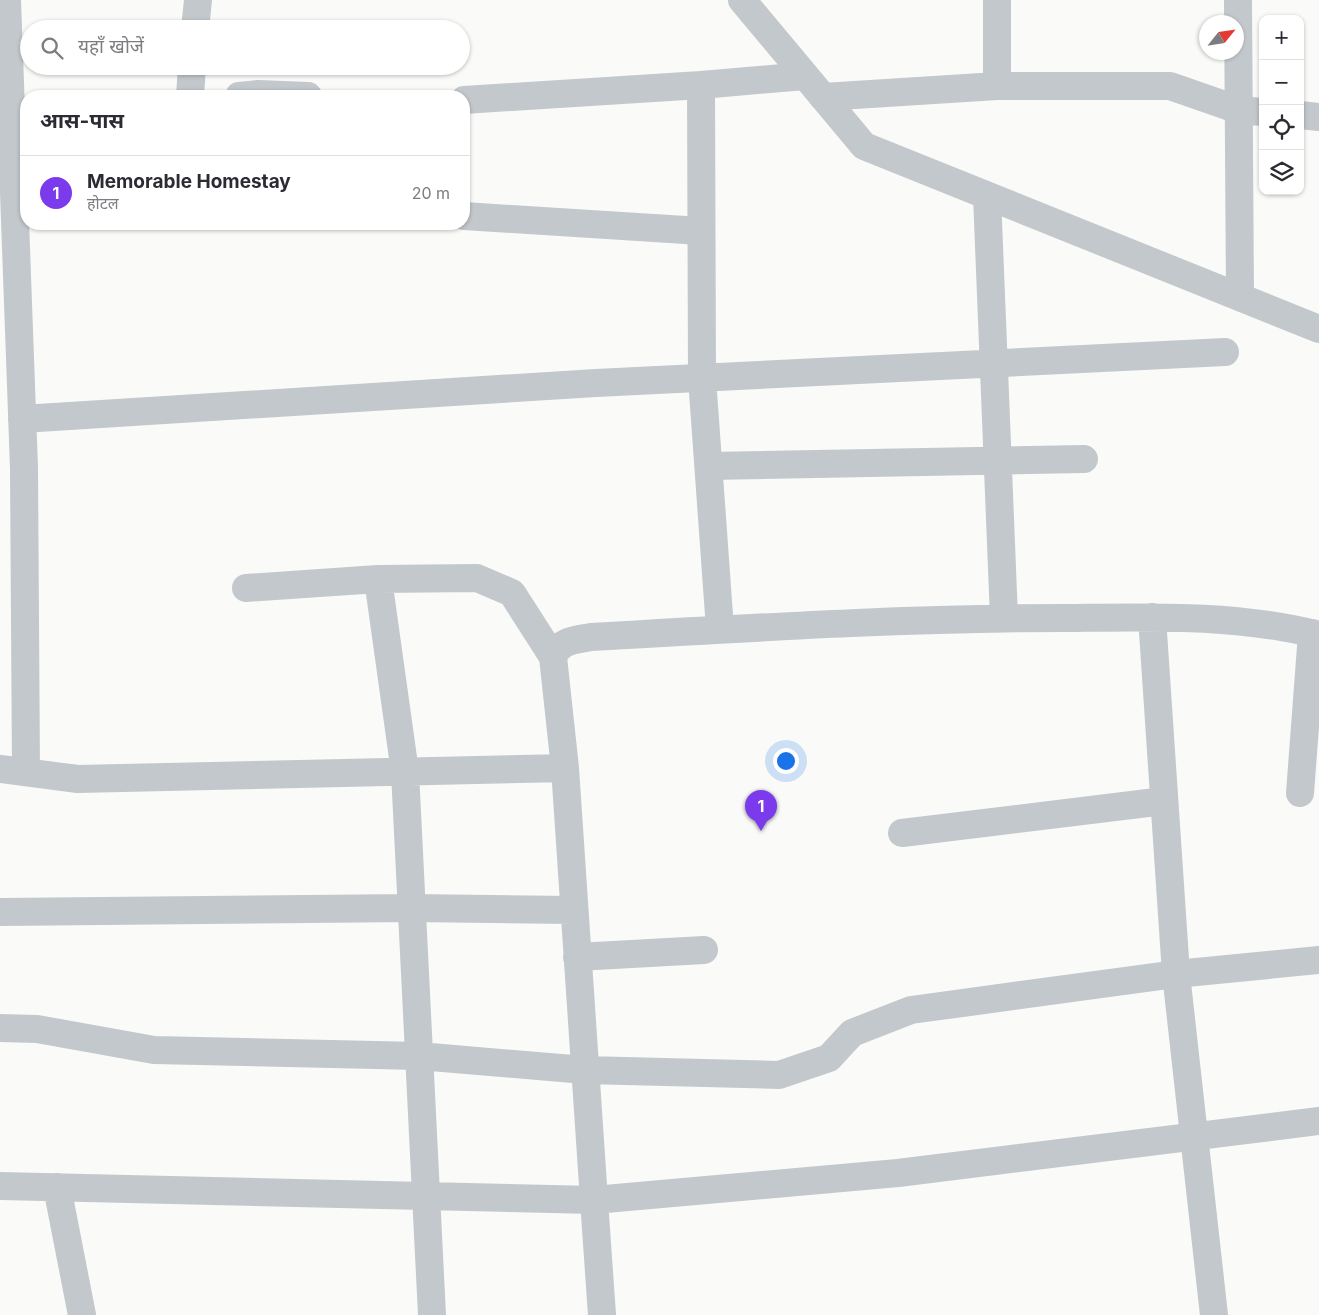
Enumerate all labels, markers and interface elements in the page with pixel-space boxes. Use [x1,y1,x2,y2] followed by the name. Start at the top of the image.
[1199,15,1244,60] north arrow
[1259,15,1304,195] map controls
[1259,15,1304,60] button: +
[20,20,470,75] search box
[38,34,66,62] icon: search
[78,35,144,58] text: यहाँ खोजें
[1259,60,1304,105] button: −
[1259,105,1304,150] button: locate
[40,108,124,133] text: आस-पास
[1259,150,1304,195] button: layers
[87,170,291,193] text: Memorable Homestay
[53,183,59,203] text: 1
[412,183,450,203] text: 20 m
[87,193,119,213] text: होटल
[773,748,799,774] your location
[745,790,777,831] pin: 1

